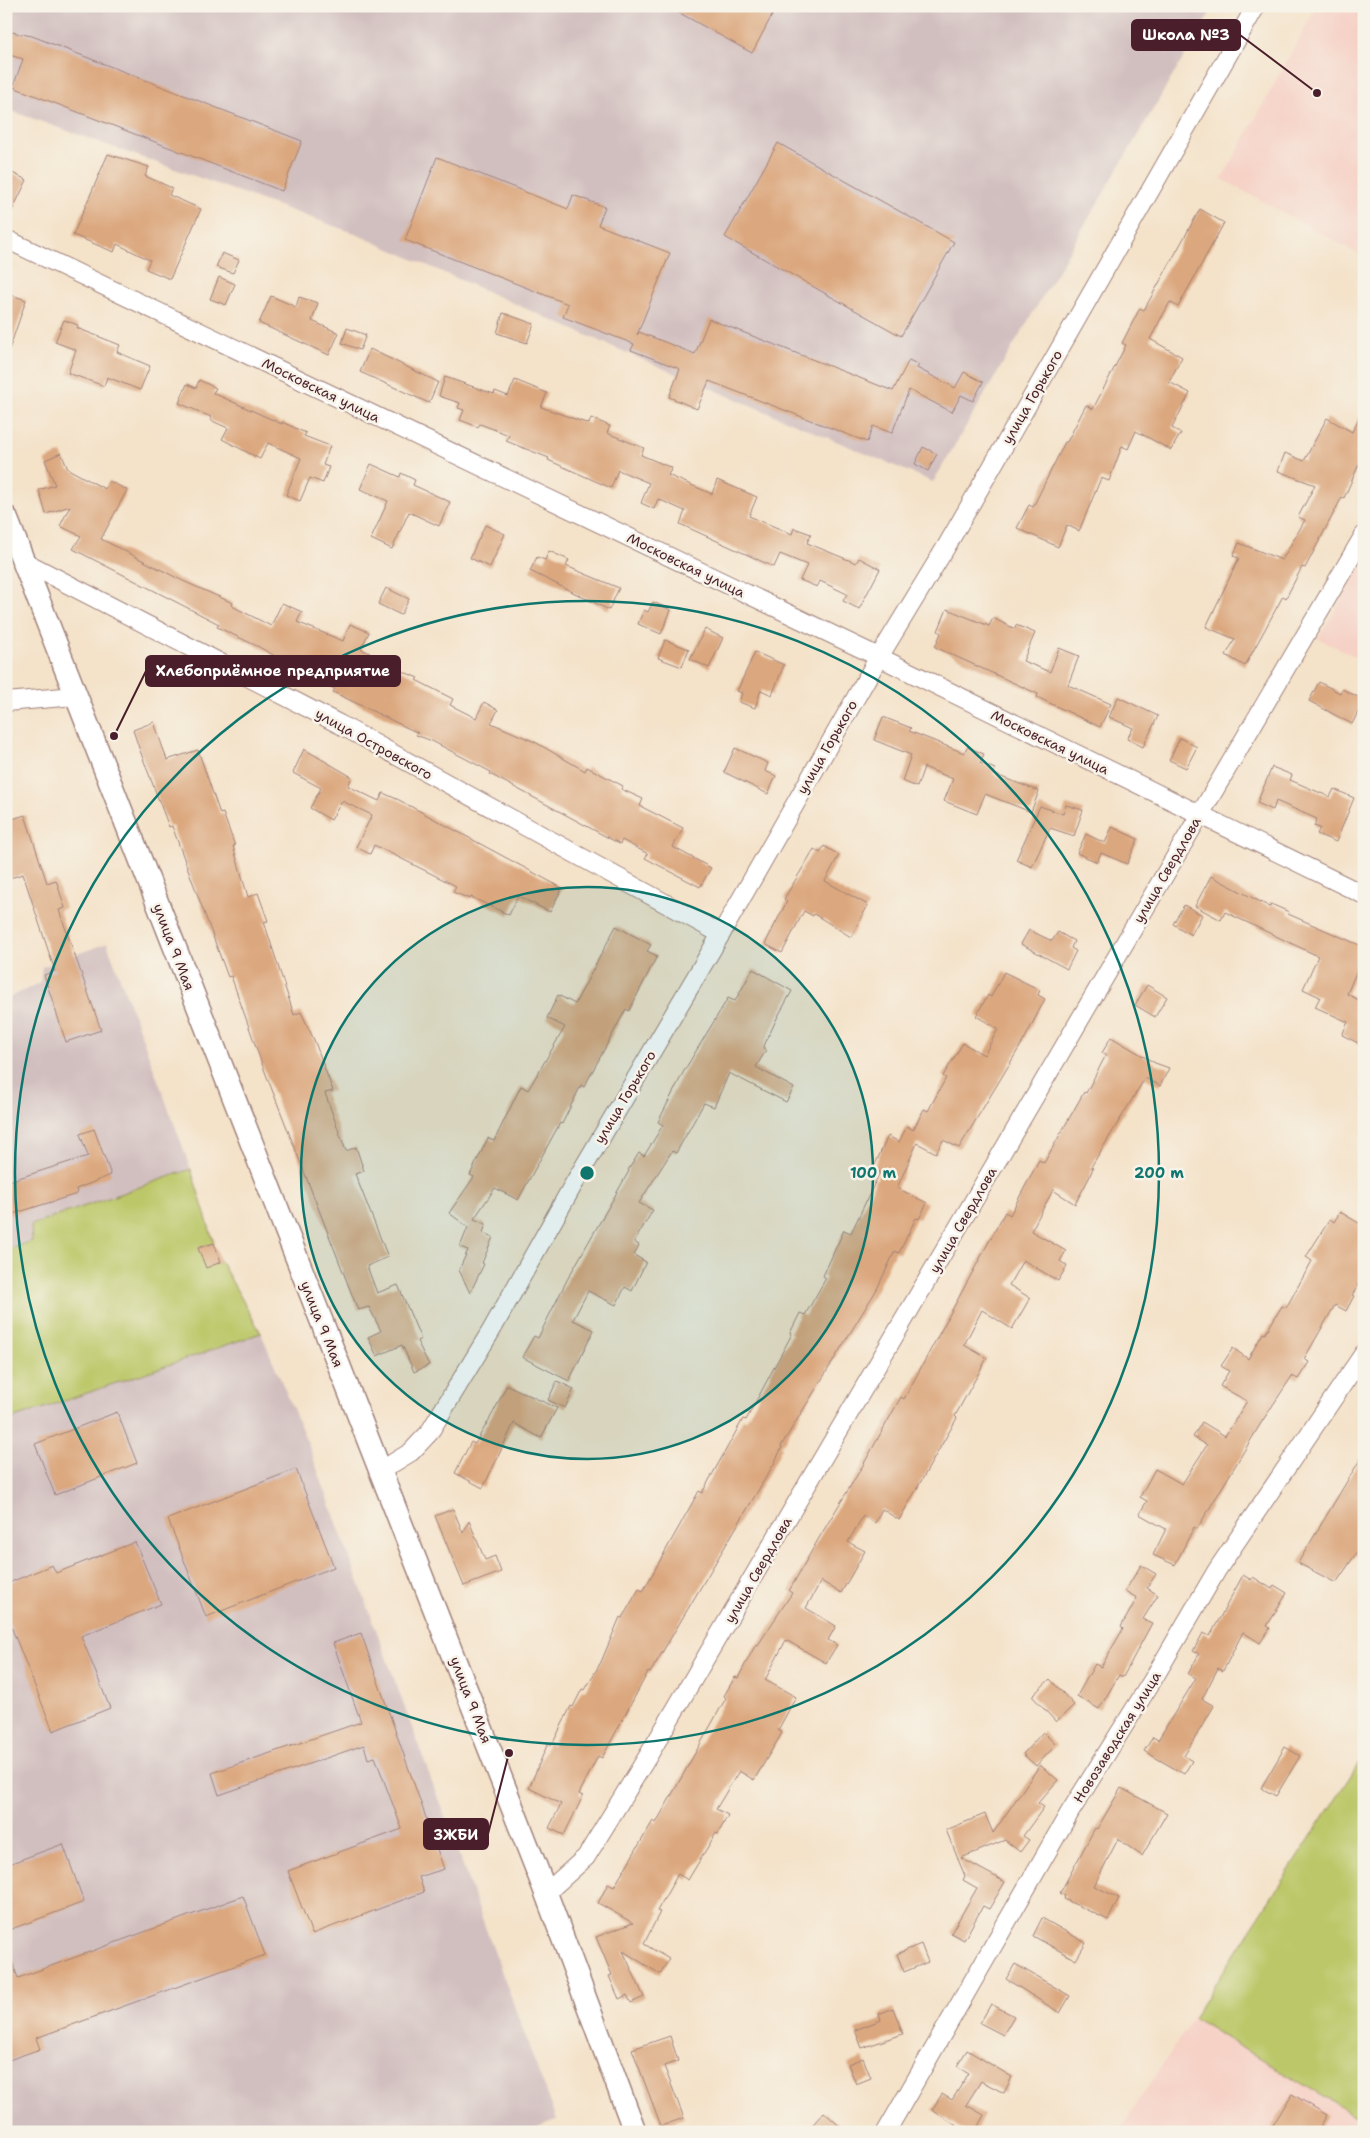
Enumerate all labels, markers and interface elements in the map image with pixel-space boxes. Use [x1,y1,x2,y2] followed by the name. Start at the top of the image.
[1132,20,1240,50] callout: Школа №3
[1142,25,1230,45] text: Школа №3
[998,347,1066,447] street label: улица Горького
[259,354,383,427] street label: Московская улица
[624,529,748,602] street label: Московская улица
[146,656,400,686] callout: Хлебоприёмное предприятие
[156,661,390,681] text: Хлебоприёмное предприятие
[793,697,861,797] street label: улица Горького
[312,704,436,784] street label: улица Островского
[988,706,1112,779] street label: Московская улица
[1129,814,1205,926] street label: улица Свердлова
[149,901,199,993] street label: улица 9 Мая
[590,1047,660,1147] street label: улица Горького
[850,1163,896,1183] text: 100 m
[1134,1163,1184,1183] text: 200 m
[578,1164,596,1182] centre of rings
[925,1164,1001,1276] street label: улица Свердлова
[296,1278,348,1370] street label: улица 9 Мая
[720,1514,796,1626] street label: улица Свердлова
[446,1654,496,1746] street label: улица 9 Мая
[1069,1668,1165,1806] street label: Новозаводская улица
[424,1819,488,1849] callout: ЗЖБИ
[434,1825,478,1845] text: ЗЖБИ

